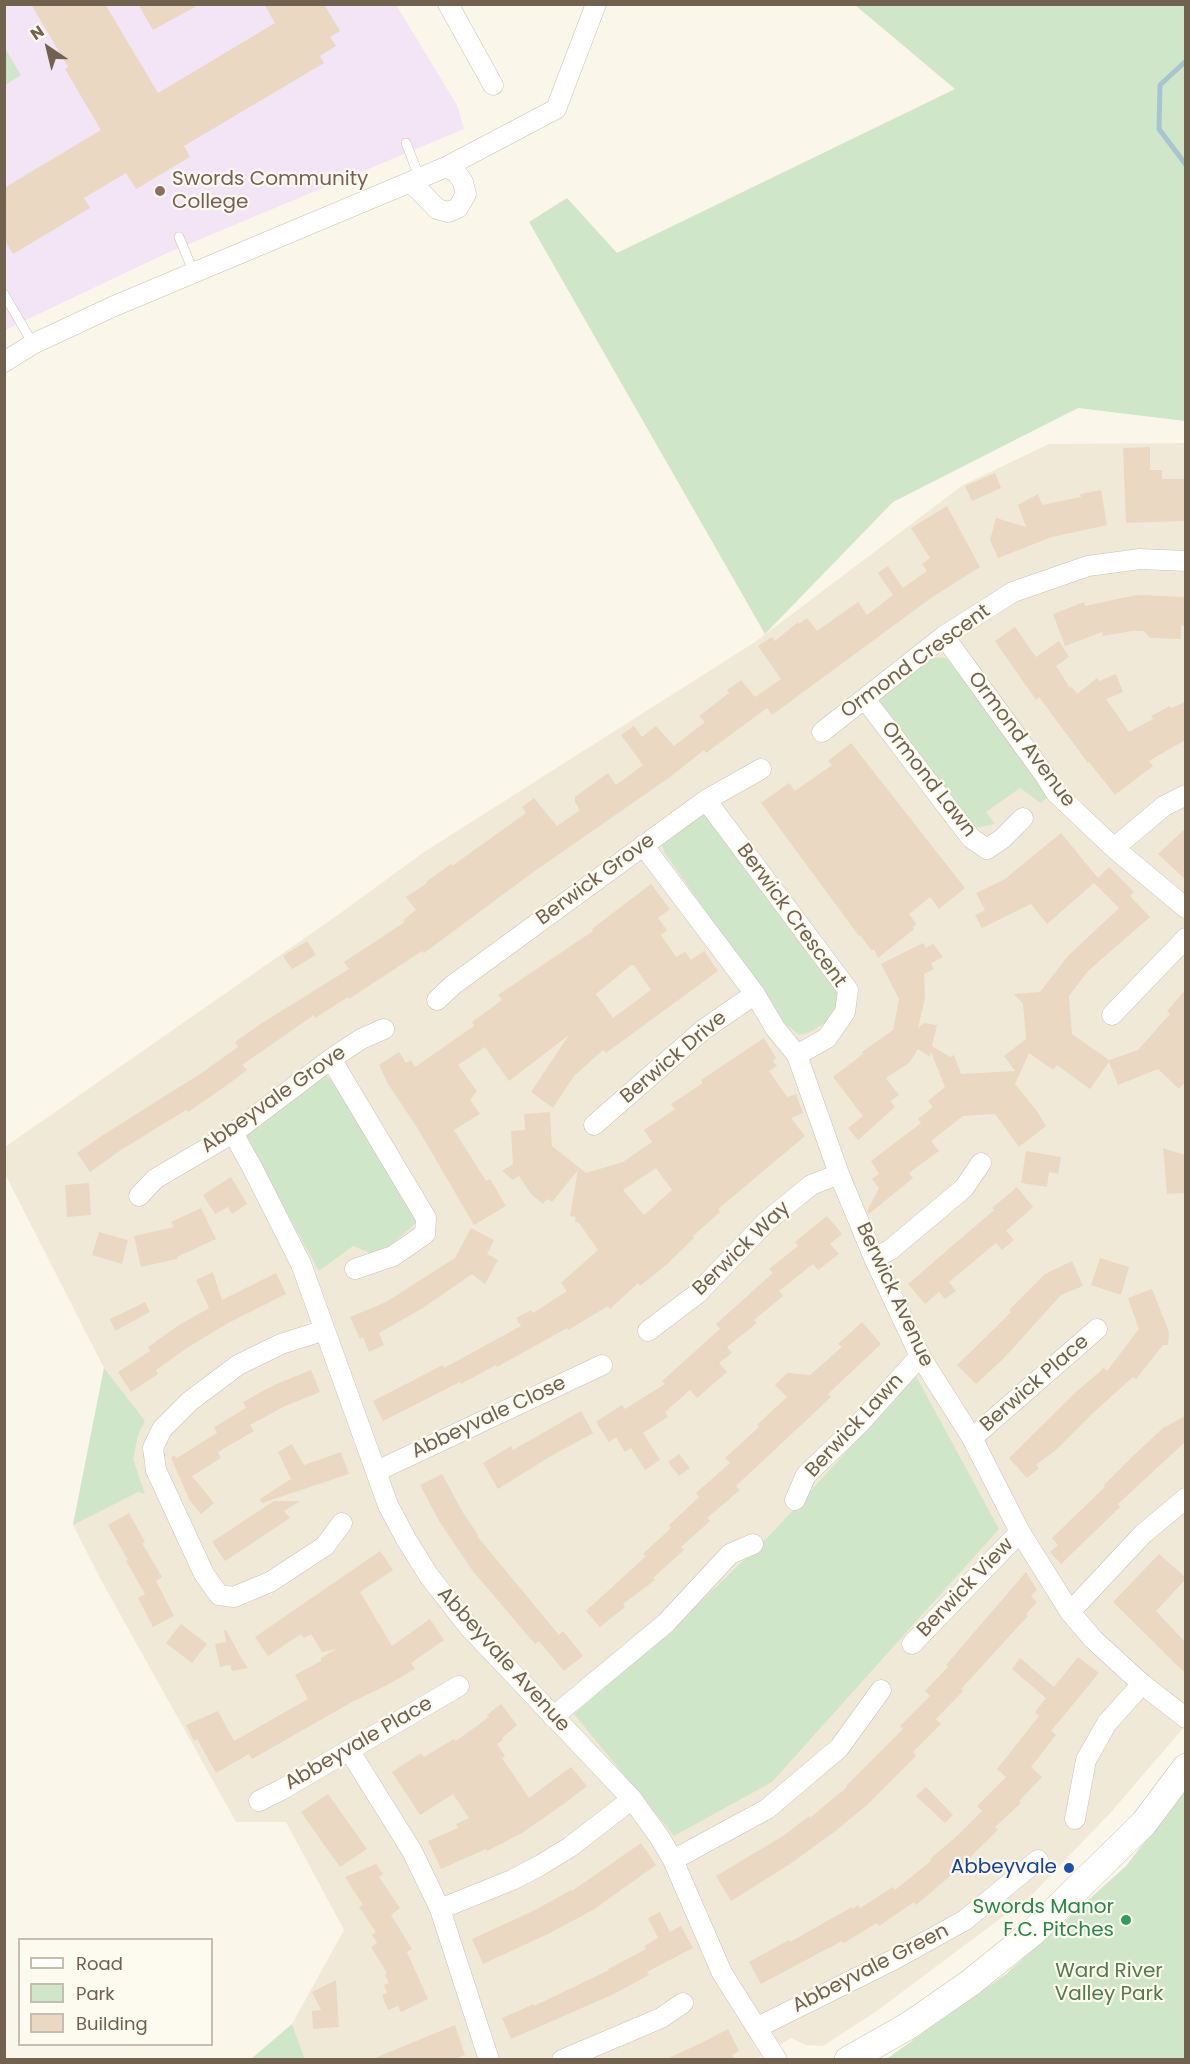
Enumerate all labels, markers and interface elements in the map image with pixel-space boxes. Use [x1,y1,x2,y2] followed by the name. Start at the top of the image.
[18,18,78,78] north arrow
[26,20,49,46] text: N
[172,168,368,215] place label: Swords Community College
[153,184,167,198] marker: Swords Community College
[837,600,995,724] street label: Ormond Crescent
[962,668,1080,812] street label: Ormond Avenue
[876,718,980,842] street label: Ormond Lawn
[532,829,660,931] street label: Berwick Grove
[731,840,851,992] street label: Berwick Crescent
[616,1007,732,1109] street label: Berwick Drive
[197,1041,351,1159] street label: Abbeyvale Grove
[689,1197,795,1301] street label: Berwick Way
[850,1219,938,1371] street label: Berwick Avenue
[976,1330,1094,1438] street label: Berwick Place
[801,1369,909,1483] street label: Berwick Lawn
[408,1372,570,1464] street label: Abbeyvale Close
[913,1533,1019,1643] street label: Berwick View
[432,1583,574,1737] street label: Abbeyvale Avenue
[281,1692,437,1796] street label: Abbeyvale Place
[951,1856,1057,1880] place label: Abbeyvale
[1062,1861,1076,1875] marker: Abbeyvale
[973,1896,1114,1943] place label: Swords Manor F.C. Pitches
[1119,1913,1133,1927] marker: Swords Manor F.C. Pitches
[789,1919,953,2019] street label: Abbeyvale Green
[18,1938,213,2046] legend
[76,1951,123,1976] text: Road
[1055,1960,1163,2007] park label: Ward River Valley Park
[76,1981,115,2006] text: Park
[76,2011,148,2036] text: Building

